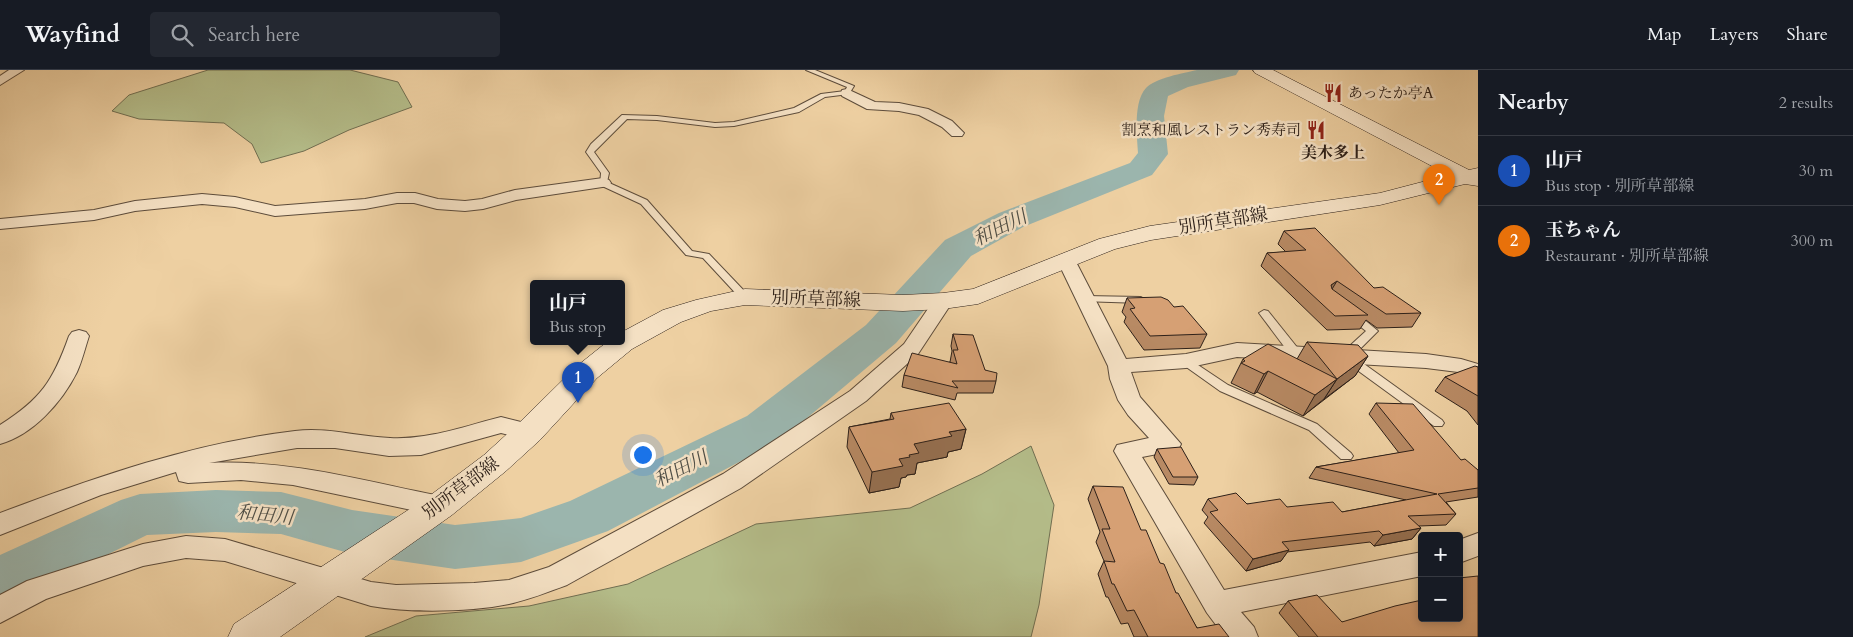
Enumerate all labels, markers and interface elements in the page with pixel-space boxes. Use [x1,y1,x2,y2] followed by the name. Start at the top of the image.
[150,12,500,57] search box
[25,18,120,51] text: Wayfind
[168,21,196,49] icon: search
[208,22,300,48] text: Search here
[1647,22,1682,47] text: Map
[1710,22,1759,47] text: Layers
[1787,22,1828,47] text: Share
[1322,82,1344,104] restaurant icon: あったか亭A
[1348,83,1434,103] place label: あったか亭A
[1498,88,1569,117] text: Nearby
[1779,92,1833,114] text: 2 results
[1305,119,1327,141] restaurant icon: 割烹和風レストラン秀寿司
[1121,120,1301,140] place label: 割烹和風レストラン秀寿司
[1301,142,1365,164] district label: 美木多上
[1545,147,1583,173] text: 山戸
[1510,160,1518,182] text: 1
[1799,160,1833,182] text: 30 m
[1423,164,1455,205] pin: 2
[1545,175,1695,197] text: Bus stop · 別所草部線
[1177,202,1269,240] street label: 別所草部線
[969,203,1033,252] water label: 和田川
[1545,217,1621,243] text: 玉ちゃん
[1510,230,1518,252] text: 2
[1791,230,1833,252] text: 300 m
[1545,245,1709,267] text: Restaurant · 別所草部線
[530,280,625,345] popup
[771,285,861,313] street label: 別所草部線
[549,290,587,316] text: 山戸
[549,316,606,338] text: Bus stop
[562,362,594,403] pin: 1
[630,442,656,468] your location
[650,444,714,494] water label: 和田川
[418,451,504,525] street label: 別所草部線
[235,499,297,531] water label: 和田川
[1418,532,1463,622] map controls
[1418,532,1463,577] button: +
[1418,577,1463,622] button: −

